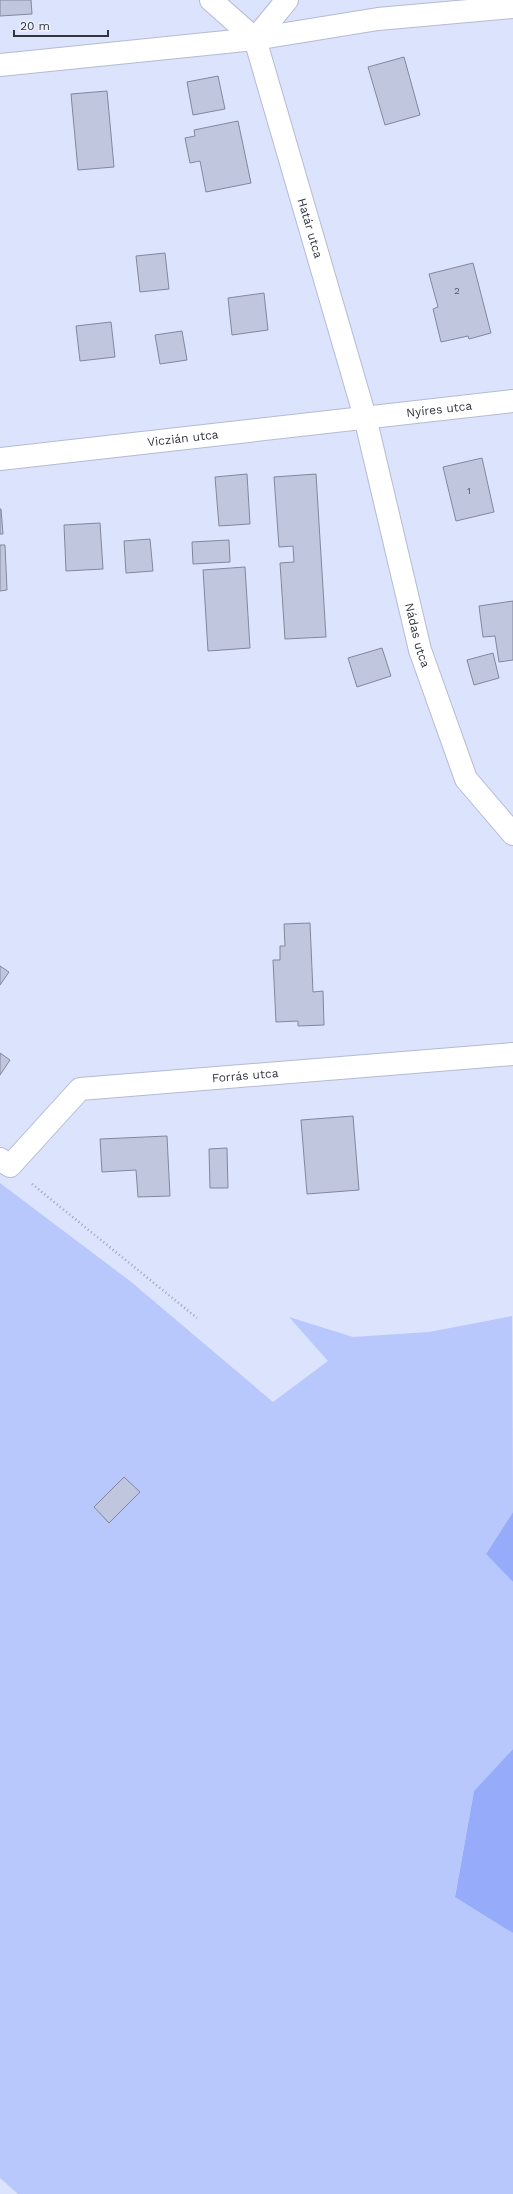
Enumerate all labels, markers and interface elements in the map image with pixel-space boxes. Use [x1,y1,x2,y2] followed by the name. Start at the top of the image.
[14,12,108,38] scale bar
[20,19,50,33] text: 20 m
[295,197,325,260] street label: Határ utca
[454,285,460,296] house number: 2
[405,399,473,420] street label: Nyíres utca
[146,427,219,449] street label: Viczián utca
[467,485,471,496] house number: 1
[402,601,433,670] street label: Nádas utca
[211,1066,279,1085] street label: Forrás utca

